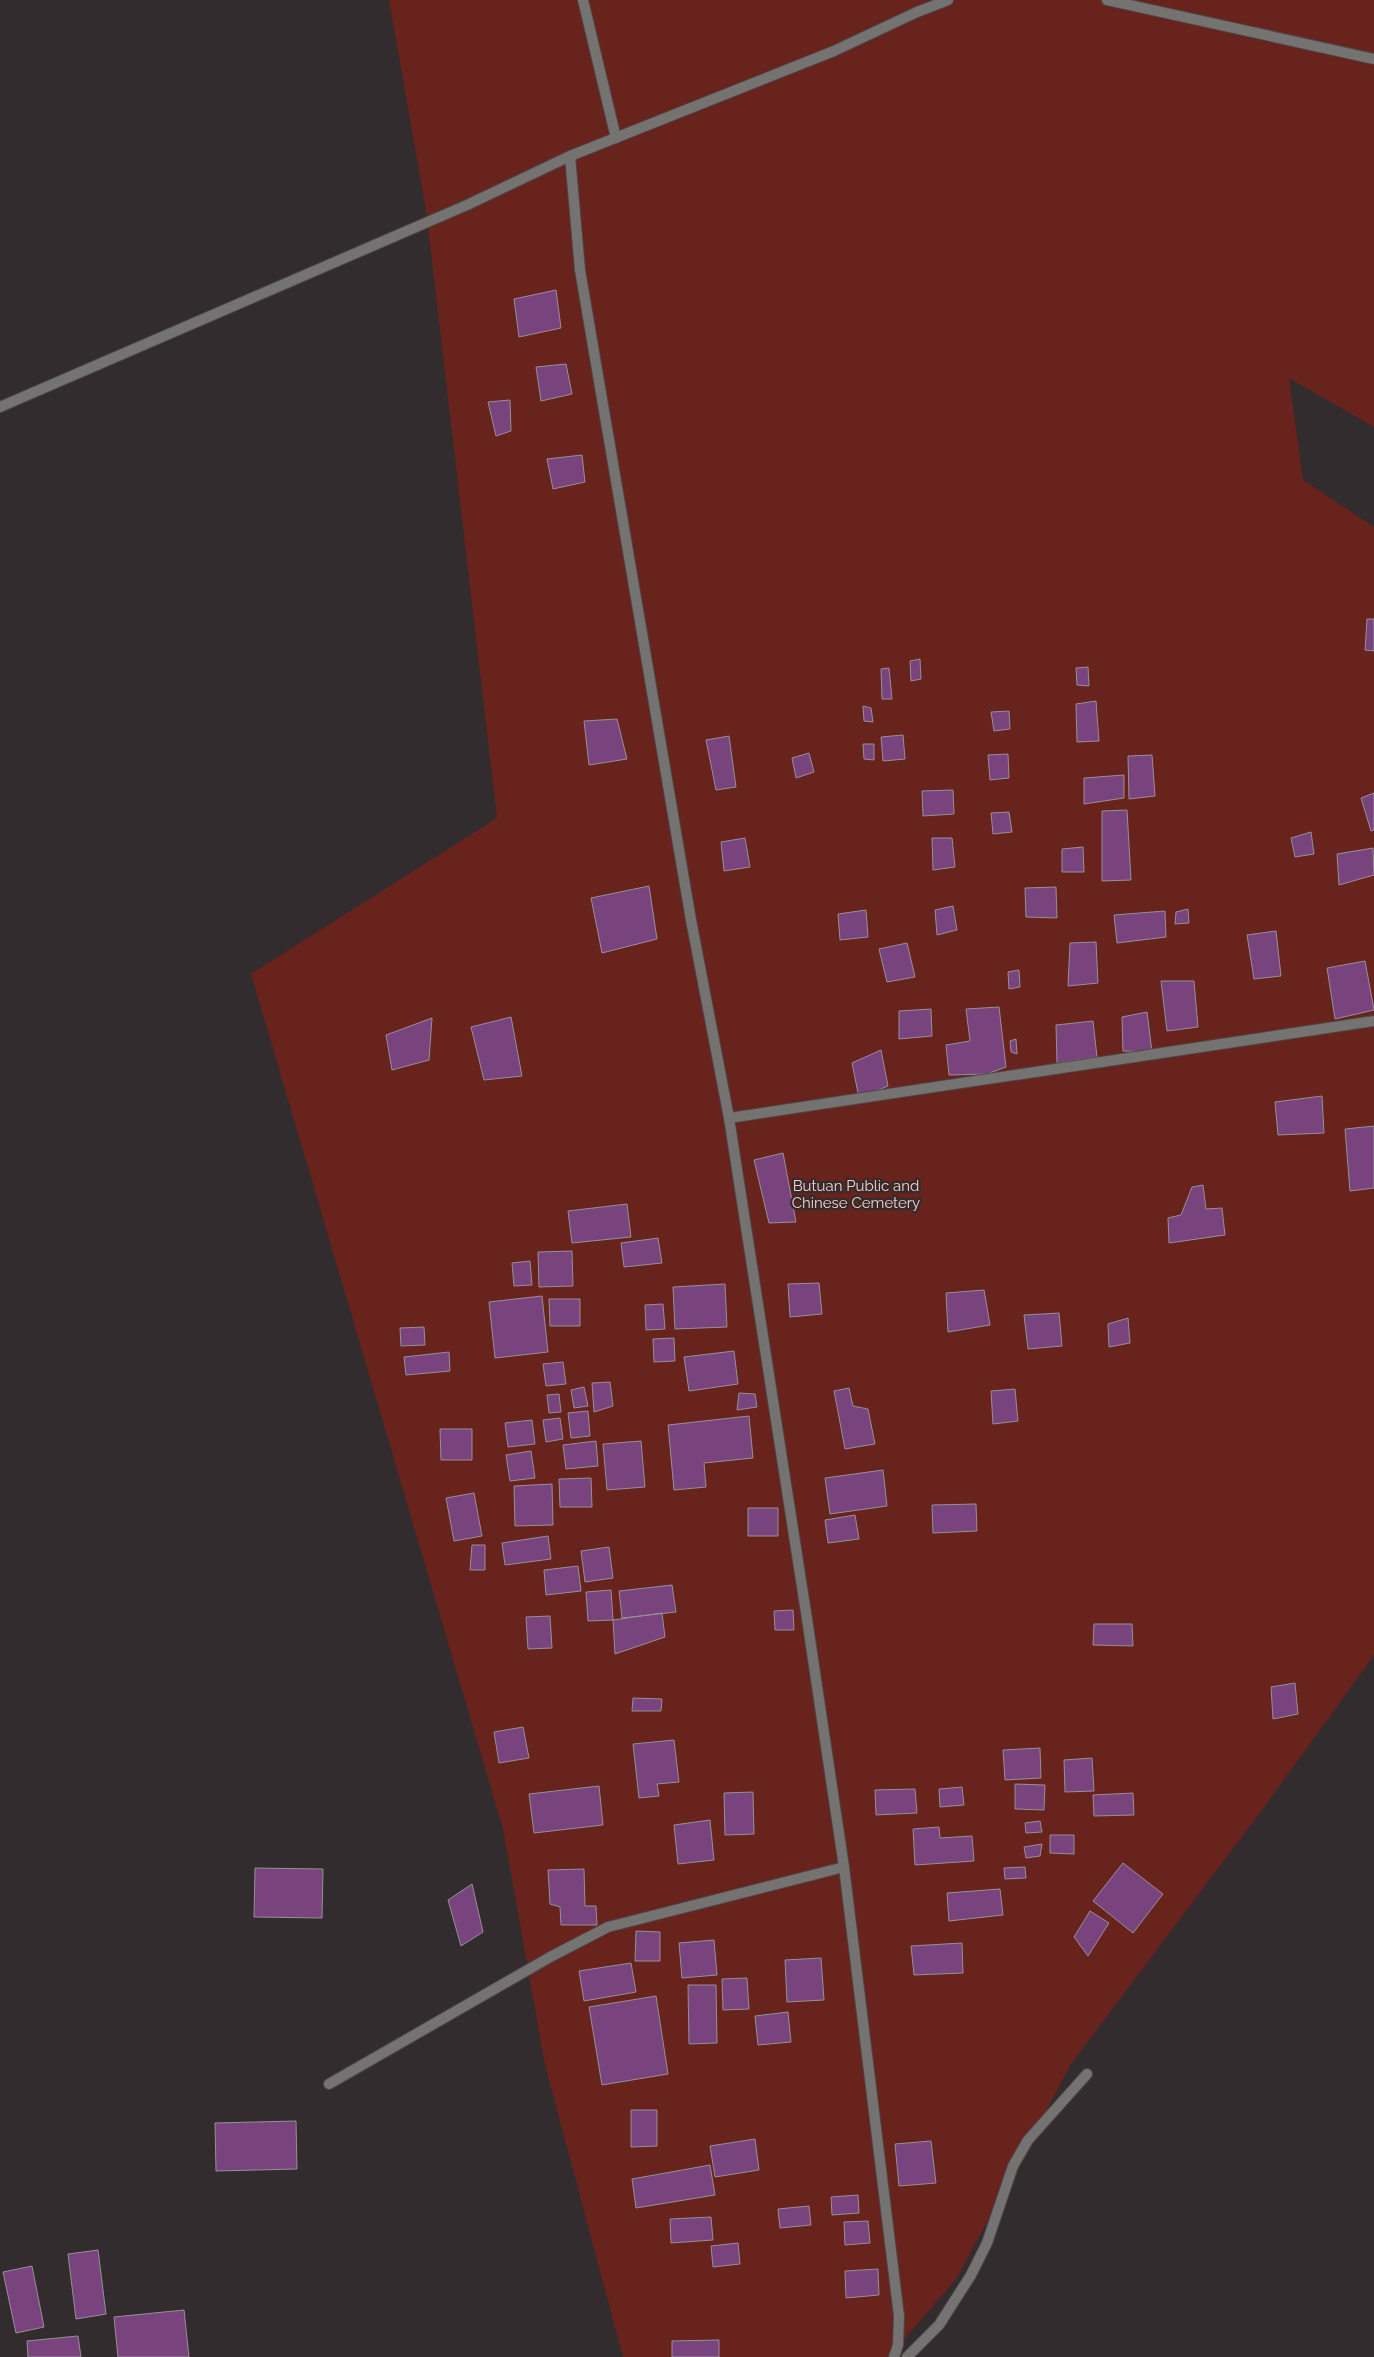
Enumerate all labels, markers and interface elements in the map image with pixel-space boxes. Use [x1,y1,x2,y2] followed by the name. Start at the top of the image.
[792,1177,920,1212] park label: Butuan Public and Chinese Cemetery

